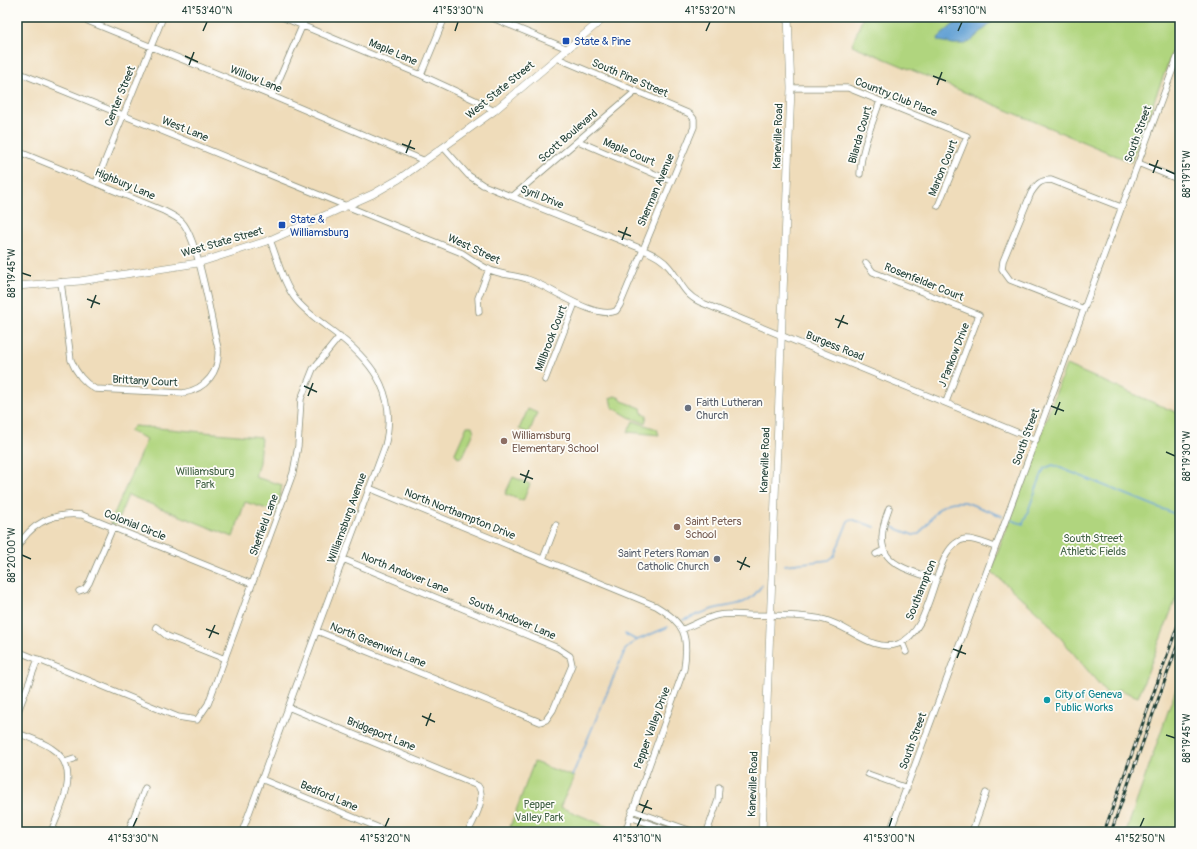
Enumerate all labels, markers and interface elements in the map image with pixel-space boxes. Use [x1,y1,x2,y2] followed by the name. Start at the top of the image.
[182,5,232,17] text: 41°53'40"N
[433,5,483,17] text: 41°53'30"N
[685,5,735,17] text: 41°53'20"N
[938,5,987,17] text: 41°53'10"N
[574,35,631,48] place label: State & Pine
[367,36,420,68] street label: Maple Lane
[561,36,571,46] marker: State & Pine
[590,56,671,100] street label: South Pine Street
[463,58,537,122] street label: West State Street
[102,63,138,128] street label: Center Street
[228,63,284,96] street label: Willow Lane
[853,75,939,120] street label: Country Club Place
[770,103,786,169] street label: Kaneville Road
[1122,103,1155,164] street label: South Street
[846,104,875,165] street label: Bilarda Court
[536,107,600,165] street label: Scott Boulevard
[160,114,211,144] street label: West Lane
[601,135,657,169] street label: Maple Court
[926,137,960,198] street label: Marion Court
[1181,150,1193,198] text: 88°19'15"W
[635,151,677,228] street label: Sherman Avenue
[93,165,158,203] street label: Highbury Lane
[518,182,566,212] street label: Syril Drive
[290,213,349,239] place label: State & Williamsburg
[277,220,287,230] marker: State & Williamsburg
[180,224,265,260] street label: West State Street
[446,231,503,267] street label: West Street
[6,248,18,298] text: 88°19'45"W
[882,260,966,304] street label: Rosenfelder Court
[532,303,570,373] street label: Millbrook Court
[936,320,972,389] street label: J Pankow Drive
[804,328,866,364] street label: Burgess Road
[112,373,179,389] street label: Brittany Court
[696,396,763,422] place label: Faith Lutheran Church
[683,403,693,413] marker: Faith Lutheran Church
[1010,406,1043,467] street label: South Street
[757,427,773,493] street label: Kaneville Road
[512,429,599,455] place label: Williamsburg Elementary School
[1181,430,1193,481] text: 88°19'30"W
[499,436,509,446] marker: Williamsburg Elementary School
[176,465,235,491] park label: Williamsburg Park
[325,471,370,565] street label: Williamsburg Avenue
[403,486,518,542] street label: North Northampton Drive
[247,492,281,558] street label: Sheffield Lane
[102,507,168,544] street label: Colonial Circle
[685,515,742,541] place label: Saint Peters School
[672,522,682,532] marker: Saint Peters School
[6,527,18,583] text: 88°20'00"W
[1060,532,1126,558] park label: South Street Athletic Fields
[617,547,709,573] place label: Saint Peters Roman Catholic Church
[359,550,451,597] street label: North Andover Lane
[712,554,722,564] marker: Saint Peters Roman Catholic Church
[903,558,939,622] street label: Southampton
[466,594,558,642] street label: South Andover Lane
[328,620,428,670] street label: North Greenwich Lane
[631,685,673,771] street label: Pepper Valley Drive
[1055,688,1122,714] place label: City of Geneva Public Works
[1042,695,1052,705] marker: City of Geneva Public Works
[897,710,930,771] street label: South Street
[1181,713,1193,763] text: 88°19'45"W
[345,714,418,754] street label: Bridgeport Lane
[745,751,761,817] street label: Kaneville Road
[298,778,360,814] street label: Bedford Lane
[515,798,564,824] park label: Pepper Valley Park
[108,833,158,845] text: 41°53'30"N
[360,833,410,845] text: 41°53'20"N
[613,833,662,845] text: 41°53'10"N
[863,833,915,845] text: 41°53'00"N
[1115,833,1165,845] text: 41°52'50"N

